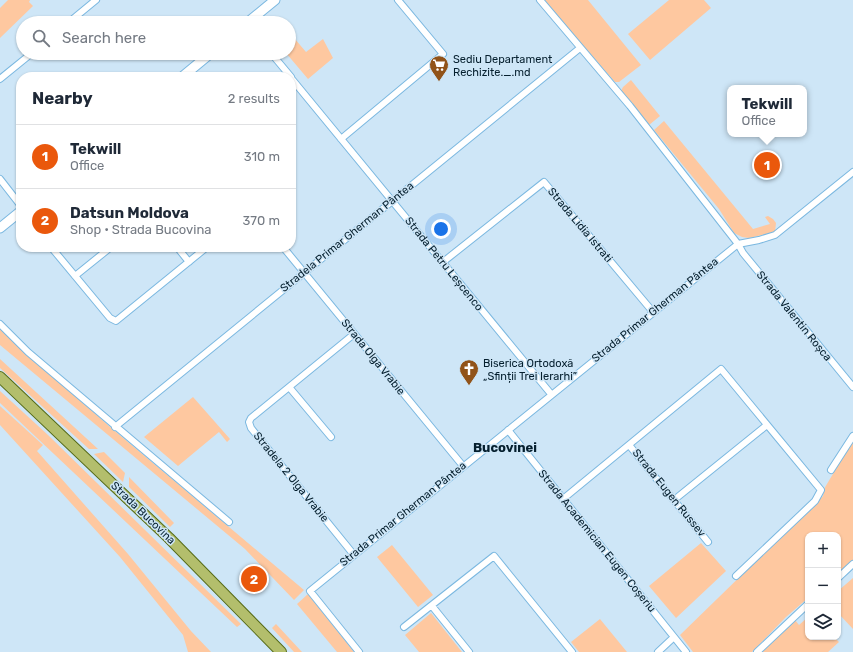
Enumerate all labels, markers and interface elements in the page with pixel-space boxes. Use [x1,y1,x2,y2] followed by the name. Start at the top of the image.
[16,16,296,60] search box
[30,27,52,49] icon: search
[62,29,146,47] text: Search here
[453,53,553,79] place label: Sediu Departament Rechizite._.md
[428,54,450,82] supermarket icon: Sediu Departament Rechizite._.md
[727,85,807,137] popup
[32,88,93,108] text: Nearby
[228,91,280,106] text: 2 results
[741,95,793,113] text: Tekwill
[741,113,776,128] text: Office
[70,140,121,158] text: Tekwill
[42,149,48,164] text: 1
[244,149,280,164] text: 310 m
[754,150,780,180] pin: 1
[70,158,104,173] text: Office
[278,179,416,295] street label: Stradela Primar Gherman Pântea
[545,185,615,265] street label: Strada Lidia Istrati
[70,204,189,222] text: Datsun Moldova
[41,213,49,228] text: 2
[243,213,280,228] text: 370 m
[402,215,486,313] street label: Strada Petru Leșcenco
[431,219,451,239] your location
[70,222,211,237] text: Shop · Strada Bucovina
[589,255,721,365] street label: Strada Primar Gherman Pântea
[754,268,834,364] street label: Strada Valentin Roșca
[338,316,408,398] street label: Strada Olga Vrabie
[483,357,577,383] place label: Biserica Ortodoxă „Sfinții Trei Ierarhi”
[458,358,480,386] church icon: Biserica Ortodoxă „Sfinții Trei Ierarhi”
[251,429,331,525] street label: Stradela 2 Olga Vrabie
[473,440,537,455] district label: Bucovinei
[630,447,708,539] street label: Strada Eugen Russev
[337,459,469,569] street label: Strada Primar Gherman Pântea
[536,467,658,615] street label: Strada Academician Eugen Coșeriu
[108,479,178,547] street label: Strada Bucovina
[805,532,841,640] map controls
[805,532,841,568] button: +
[241,564,267,594] pin: 2
[805,568,841,604] button: −
[805,604,841,640] button: layers

